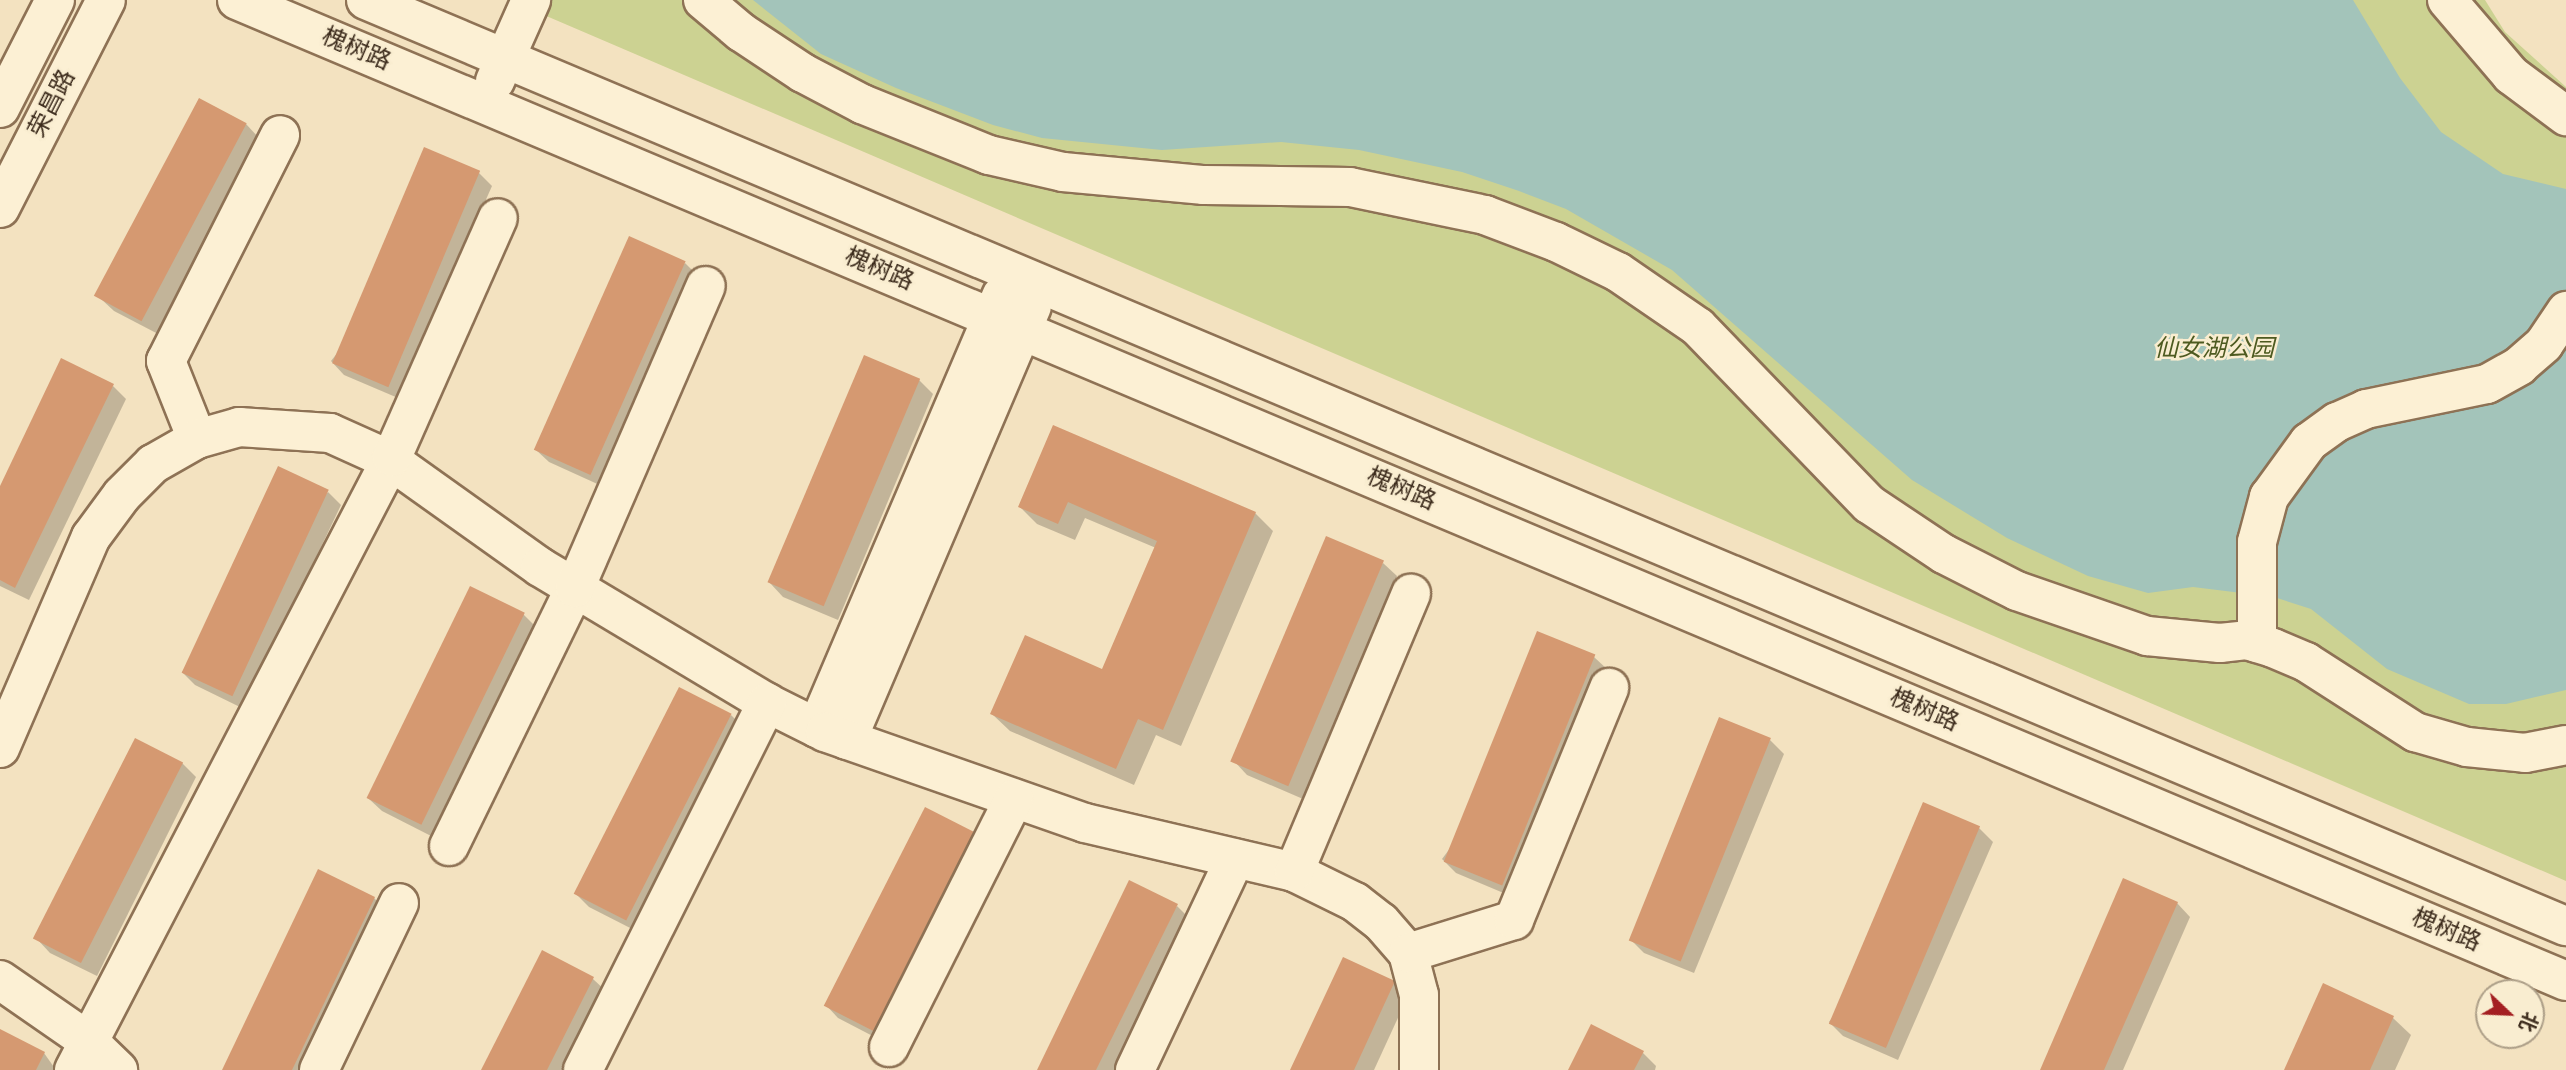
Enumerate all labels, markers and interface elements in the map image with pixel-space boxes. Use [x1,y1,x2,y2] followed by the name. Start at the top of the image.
[317,23,395,77] street label: 槐树路
[24,65,82,143] street label: 荣昌路
[840,243,918,297] street label: 槐树路
[2154,336,2274,364] park label: 仙女湖公园
[1362,463,1440,517] street label: 槐树路
[1885,684,1963,738] street label: 槐树路
[2407,904,2485,958] street label: 槐树路
[2475,979,2545,1049] north arrow
[2511,1007,2545,1036] text: 北

